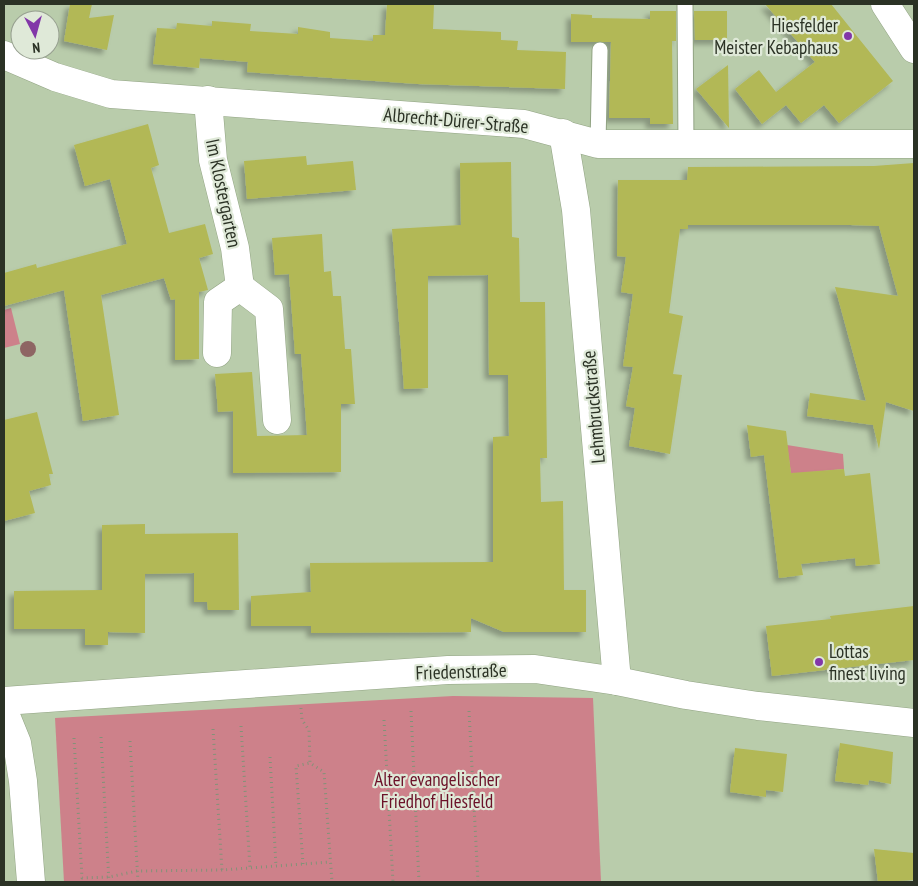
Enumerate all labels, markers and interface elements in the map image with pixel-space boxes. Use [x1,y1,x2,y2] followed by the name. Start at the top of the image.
[10,10,60,60] north arrow
[714,13,839,59] place label: Hiesfelder Meister Kebaphaus
[842,30,854,42] marker: Hiesfelder Meister Kebaphaus
[32,39,41,57] text: N
[383,102,530,138] street label: Albrecht-Dürer-Straße
[201,137,247,249] street label: Im Klostergarten
[576,350,610,464] street label: Lehmbruckstraße
[829,639,906,685] place label: Lottas finest living
[813,656,825,668] marker: Lottas finest living
[415,657,507,685] street label: Friedenstraße
[374,767,501,813] park label: Alter evangelischer Friedhof Hiesfeld

